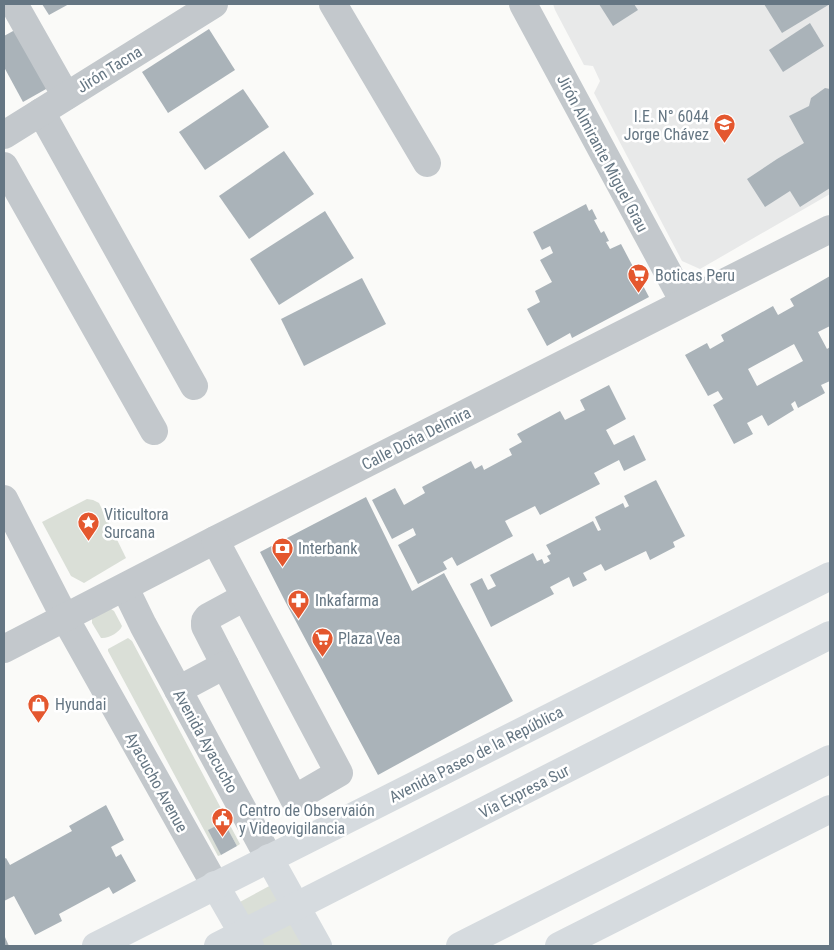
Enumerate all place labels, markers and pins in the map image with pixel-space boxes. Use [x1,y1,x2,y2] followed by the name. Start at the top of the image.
[624,107,709,144] place label: I.E. N° 6044 Jorge Chávez
[713,113,737,144] school or university icon: I.E. N° 6044 Jorge Chávez
[627,263,651,294] supermarket icon: Boticas Peru
[655,266,735,285] place label: Boticas Peru
[104,505,169,542] place label: Viticultora Surcana
[76,511,100,542] place icon: Viticultora Surcana
[270,536,294,567] bank icon: Interbank
[298,539,358,558] place label: Interbank
[287,588,311,619] pharmacy icon: Inkafarma
[315,591,379,610] place label: Inkafarma
[310,626,334,657] supermarket icon: Plaza Vea
[338,629,400,648] place label: Plaza Vea
[27,692,51,723] shop icon: Hyundai
[55,695,106,714] place label: Hyundai
[239,801,375,838] place label: Centro de Observaión y Videovigilancia
[211,807,235,838] public building icon: Centro de Observaión y Videovigilancia

